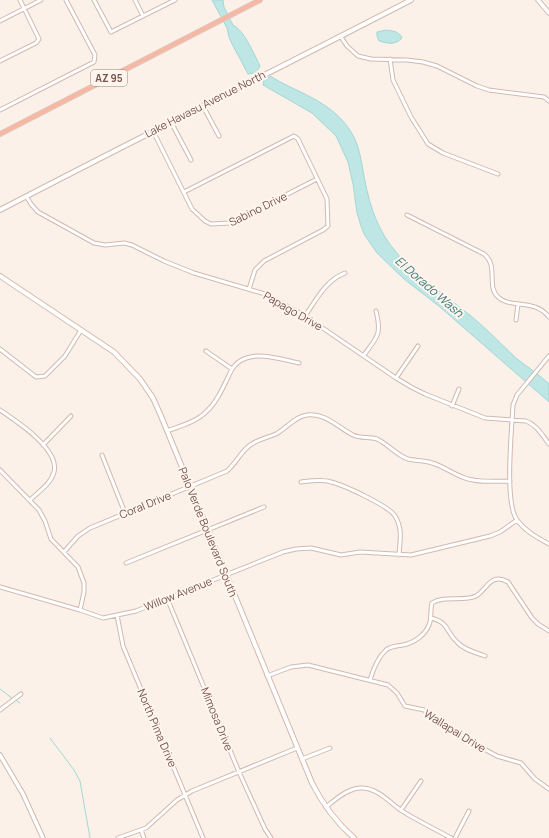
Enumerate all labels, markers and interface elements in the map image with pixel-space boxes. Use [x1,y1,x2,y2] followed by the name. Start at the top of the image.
[142,66,268,141] street label: Lake Havasu Avenue North
[91,70,127,86] road number: AZ 95
[226,188,290,229] street label: Sabino Drive
[392,252,468,322] water label: El Dorado Wash
[261,288,326,334] street label: Papago Drive
[176,465,241,599] street label: Palo Verde Boulevard South
[117,487,174,522] street label: Coral Drive
[141,573,215,614] street label: Willow Avenue
[198,685,237,753] street label: Mimosa Drive
[134,686,181,770] street label: North Pima Drive
[421,706,490,756] street label: Wallapai Drive

